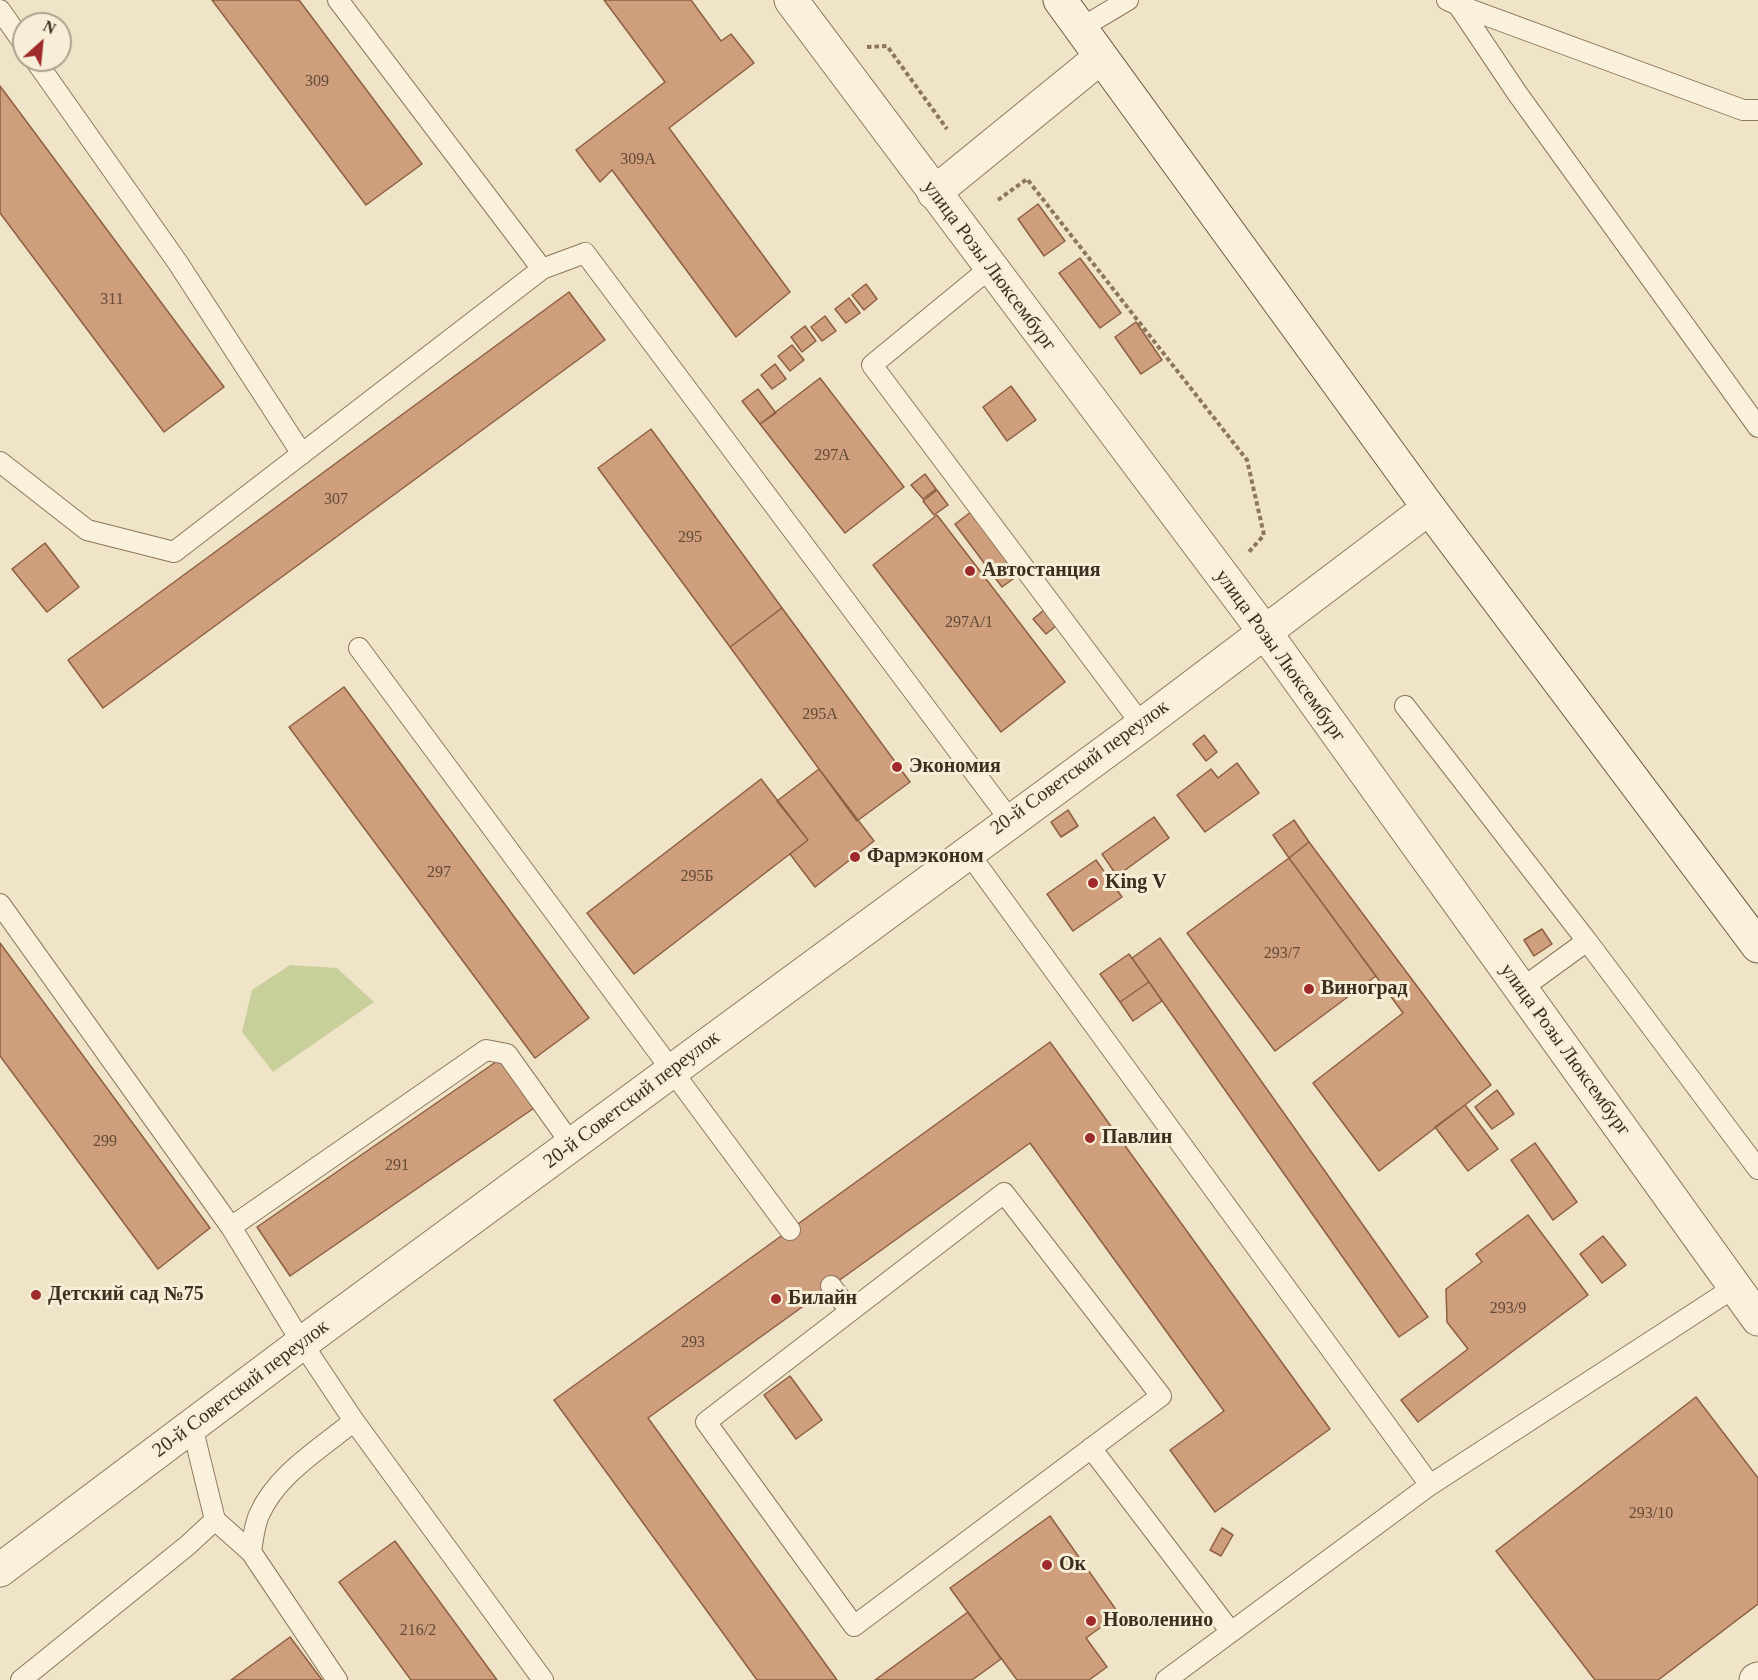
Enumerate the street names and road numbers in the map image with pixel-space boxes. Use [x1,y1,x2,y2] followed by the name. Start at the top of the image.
[917,176,1061,356] street label: улица Розы Люксембург
[1209,565,1351,747] street label: улица Розы Люксембург
[986,695,1174,841] street label: 20-й Советский переулок
[1494,959,1636,1141] street label: улица Розы Люксембург
[539,1026,725,1174] street label: 20-й Советский переулок
[148,1315,334,1463] street label: 20-й Советский переулок

